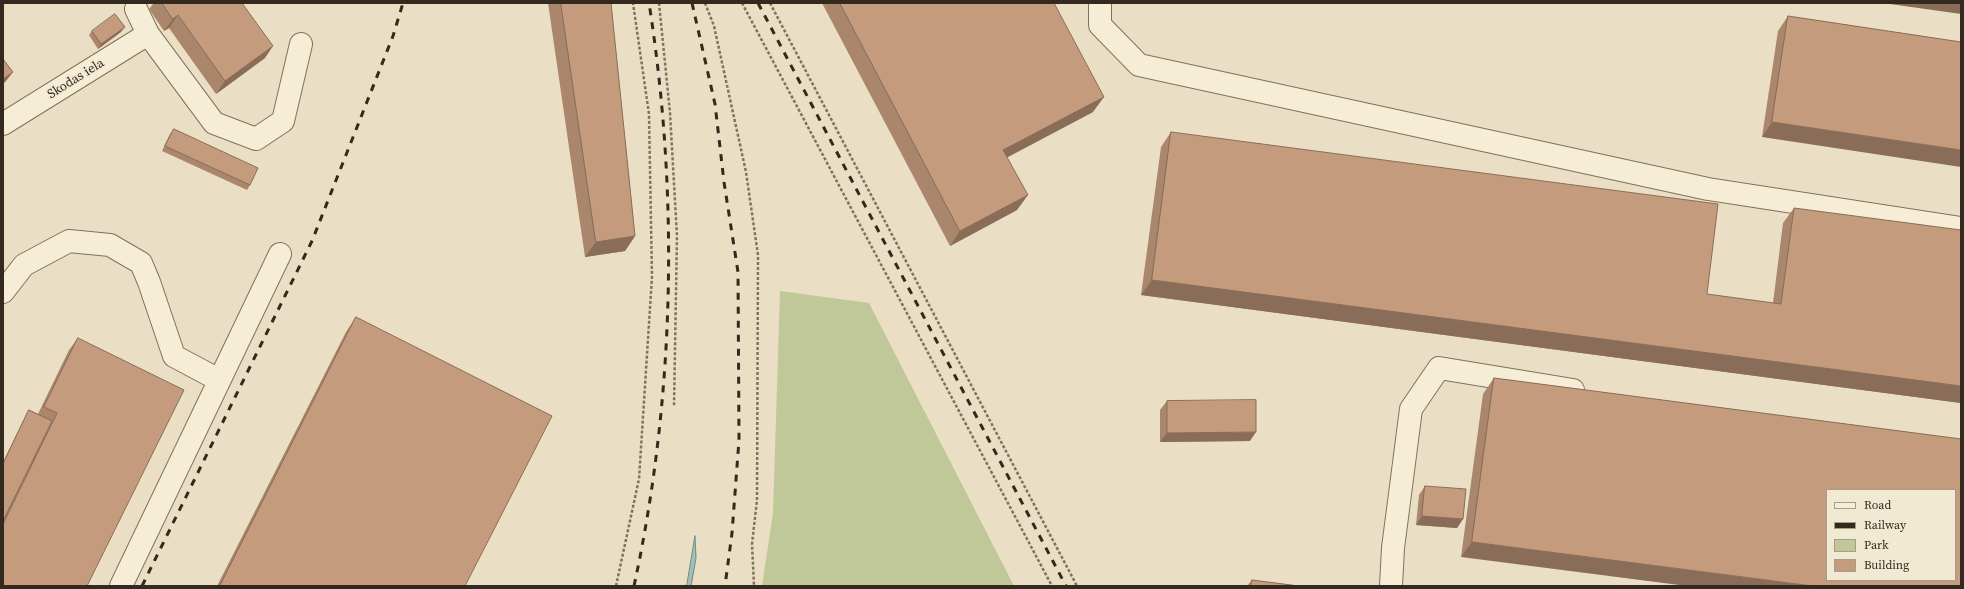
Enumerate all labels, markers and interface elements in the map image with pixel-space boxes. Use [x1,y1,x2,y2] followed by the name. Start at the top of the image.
[45,55,107,103] street label: Skodas iela
[1826,489,1956,581] legend
[1864,497,1891,513] text: Road
[1864,517,1906,533] text: Railway
[1864,537,1889,553] text: Park
[1864,557,1909,573] text: Building

